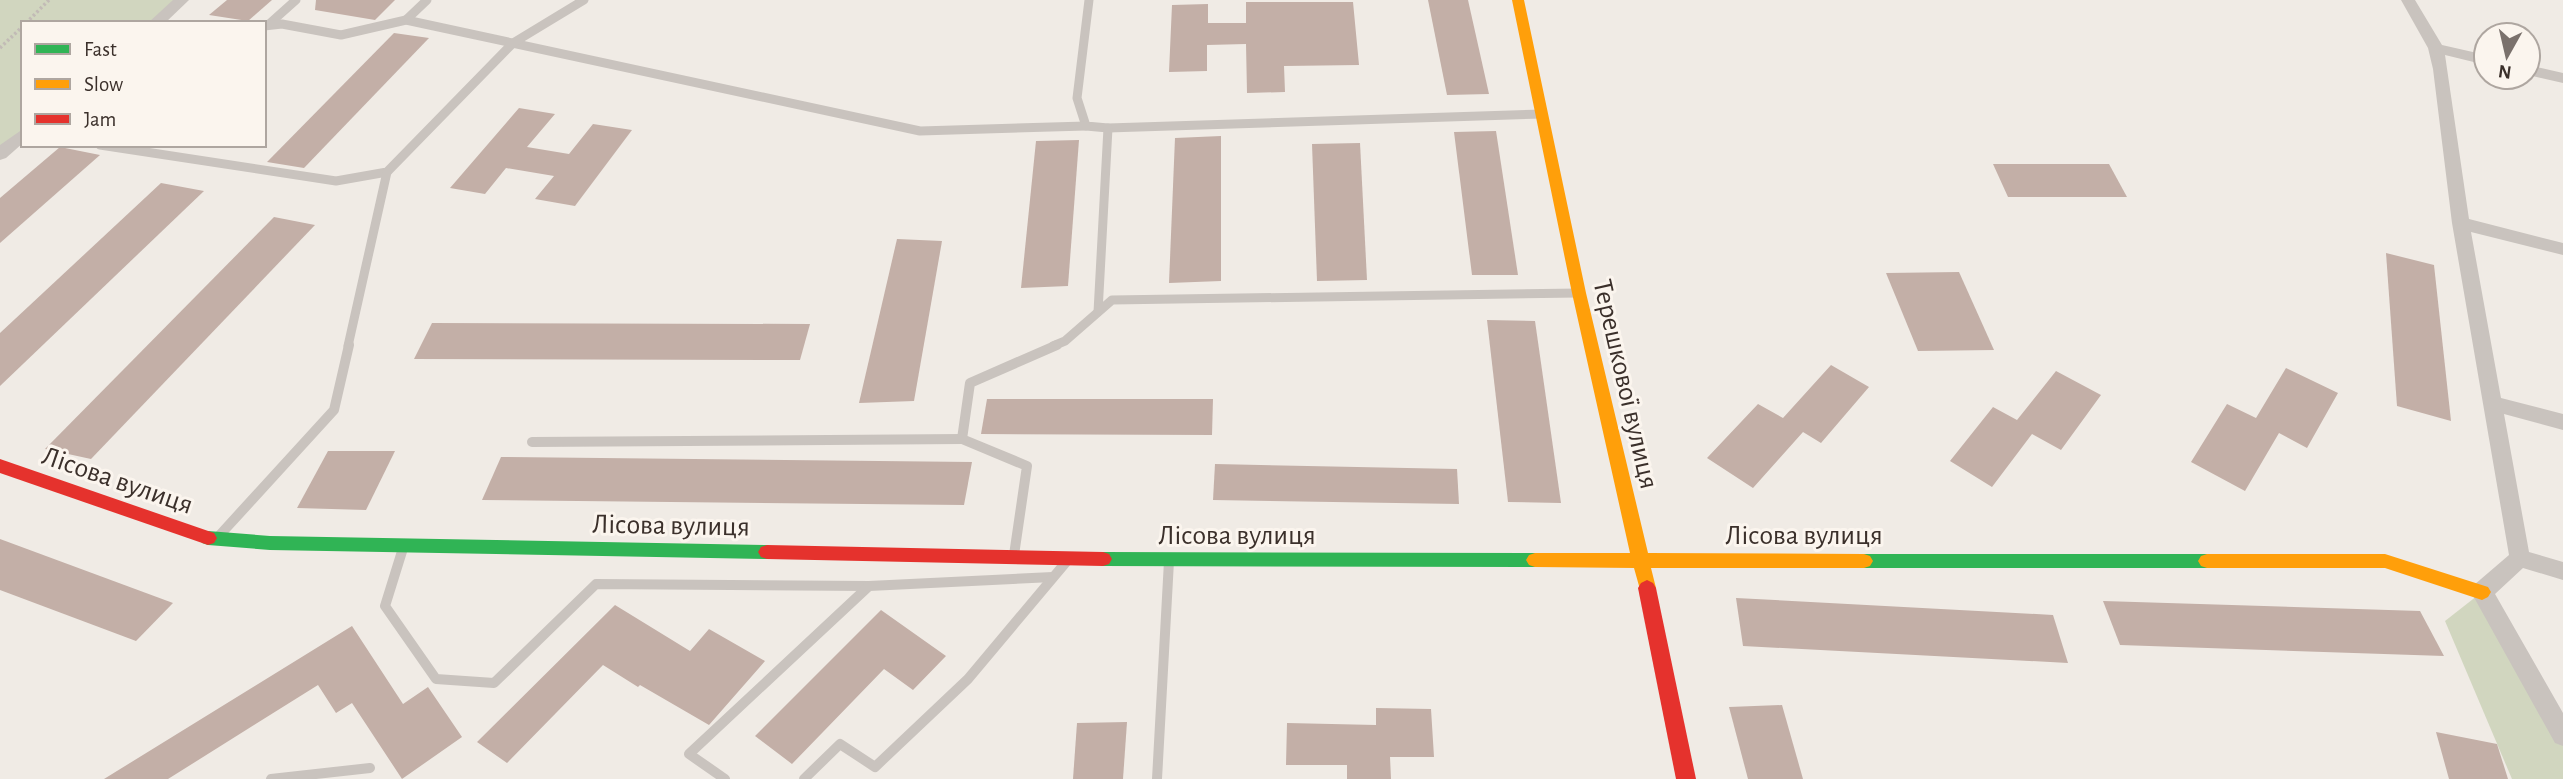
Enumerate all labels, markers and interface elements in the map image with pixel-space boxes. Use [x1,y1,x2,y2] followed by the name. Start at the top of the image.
[21,21,266,147] legend
[2472,21,2542,91] north arrow
[84,39,117,60] text: Fast
[2497,61,2513,82] text: N
[84,74,123,95] text: Slow
[84,109,116,130] text: Jam
[1587,277,1663,492] street label: Терешкової вулиця
[38,442,196,520] street label: Лісова вулиця
[592,511,750,541] street label: Лісова вулиця
[1158,522,1316,550] street label: Лісова вулиця
[1725,522,1883,550] street label: Лісова вулиця

